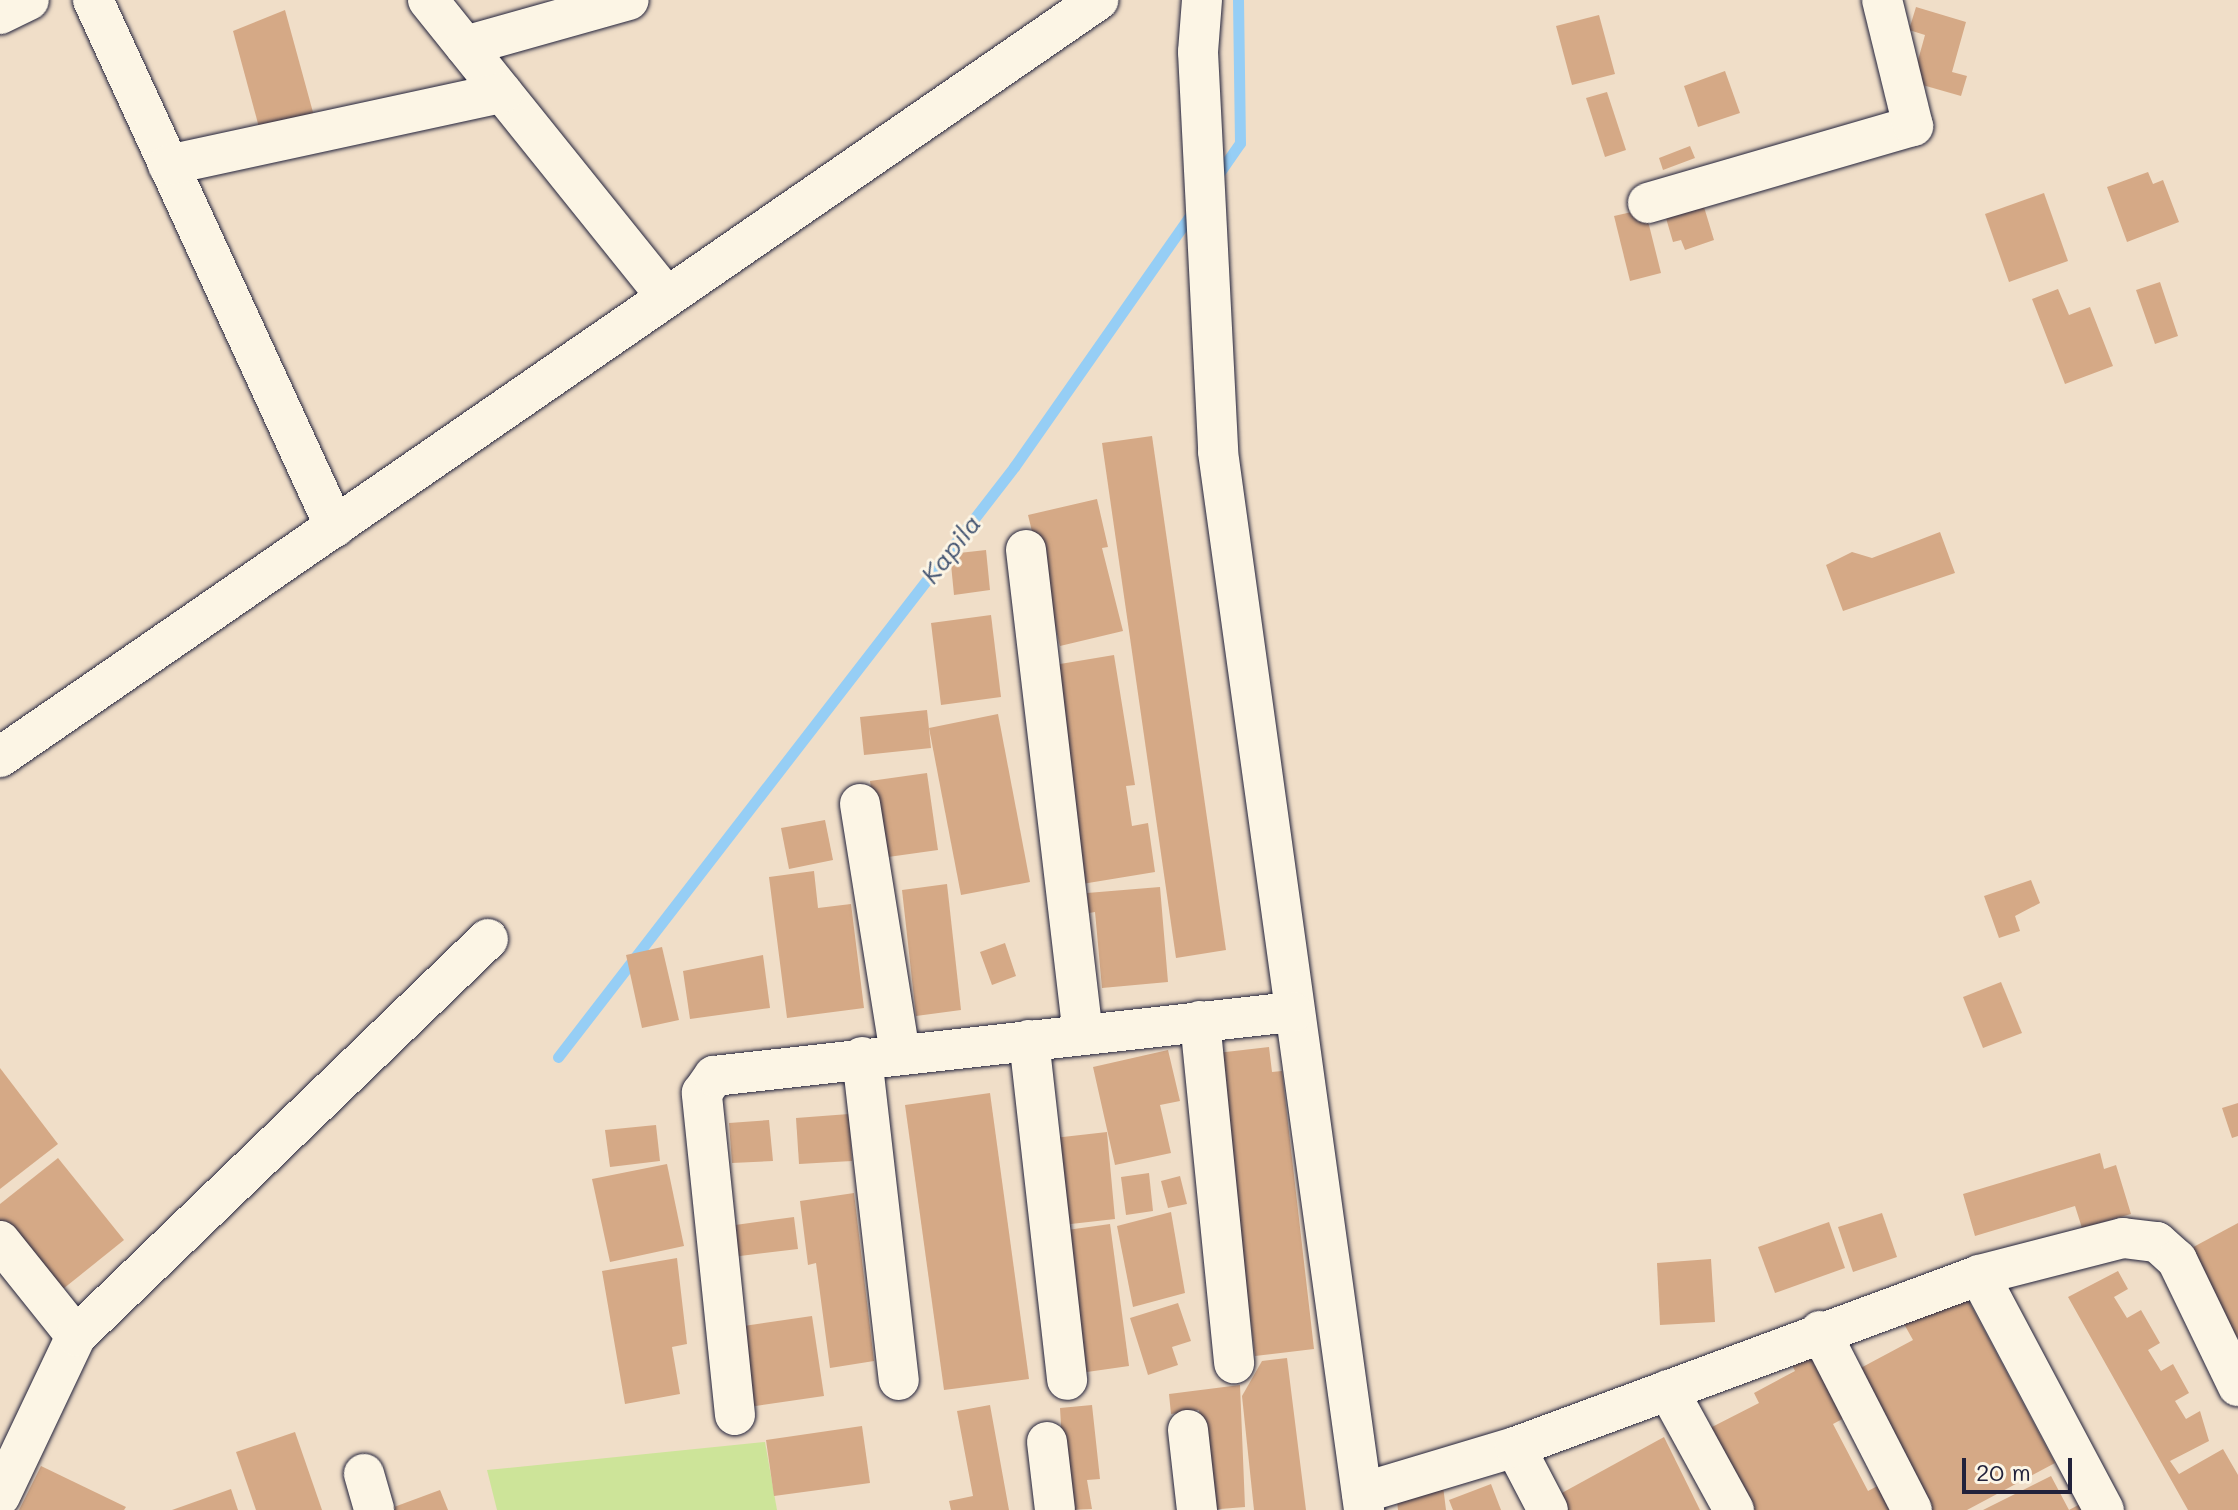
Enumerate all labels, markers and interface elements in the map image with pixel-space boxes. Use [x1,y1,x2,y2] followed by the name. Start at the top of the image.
[914,508,988,590] water label: Kapila
[1966,1442,2076,1492] scale bar
[1976,1456,2031,1487] text: 20 m

